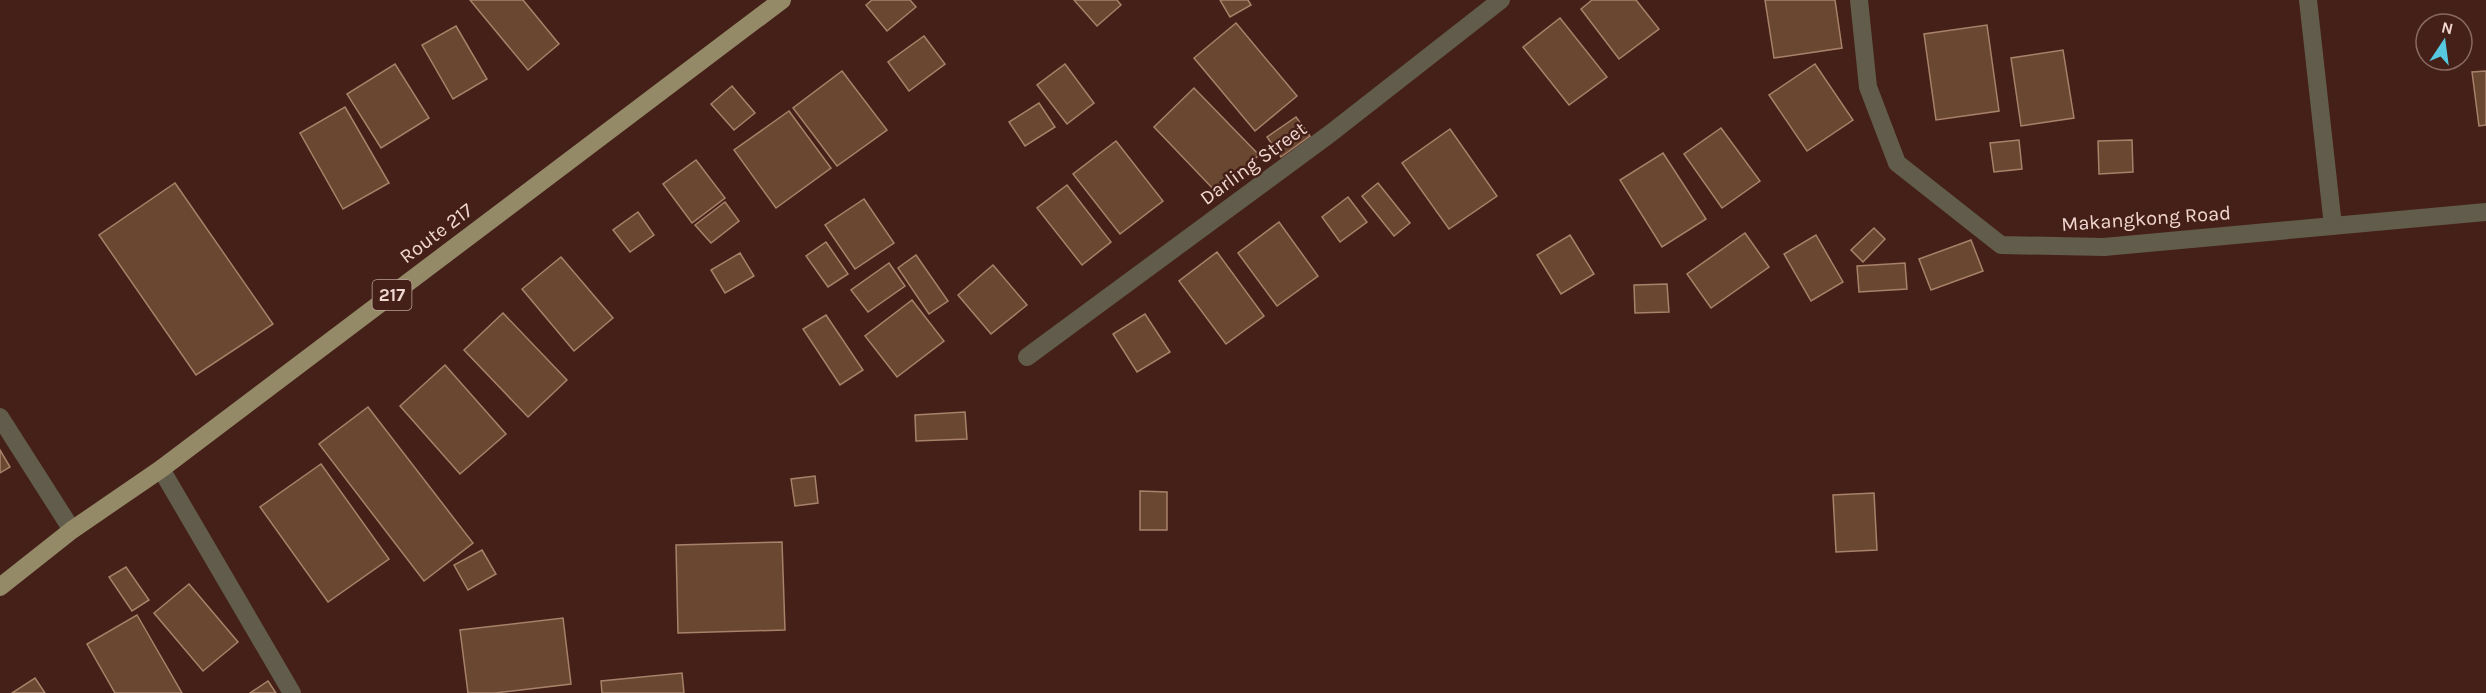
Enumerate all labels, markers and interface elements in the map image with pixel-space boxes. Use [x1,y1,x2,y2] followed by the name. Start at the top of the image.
[2414,12,2474,72] north arrow
[2440,17,2455,38] text: N
[1196,117,1311,210] street label: Darling Street
[395,198,478,268] street label: Route 217
[2060,201,2232,236] street label: Makangkong Road
[372,280,412,310] road number: 217

